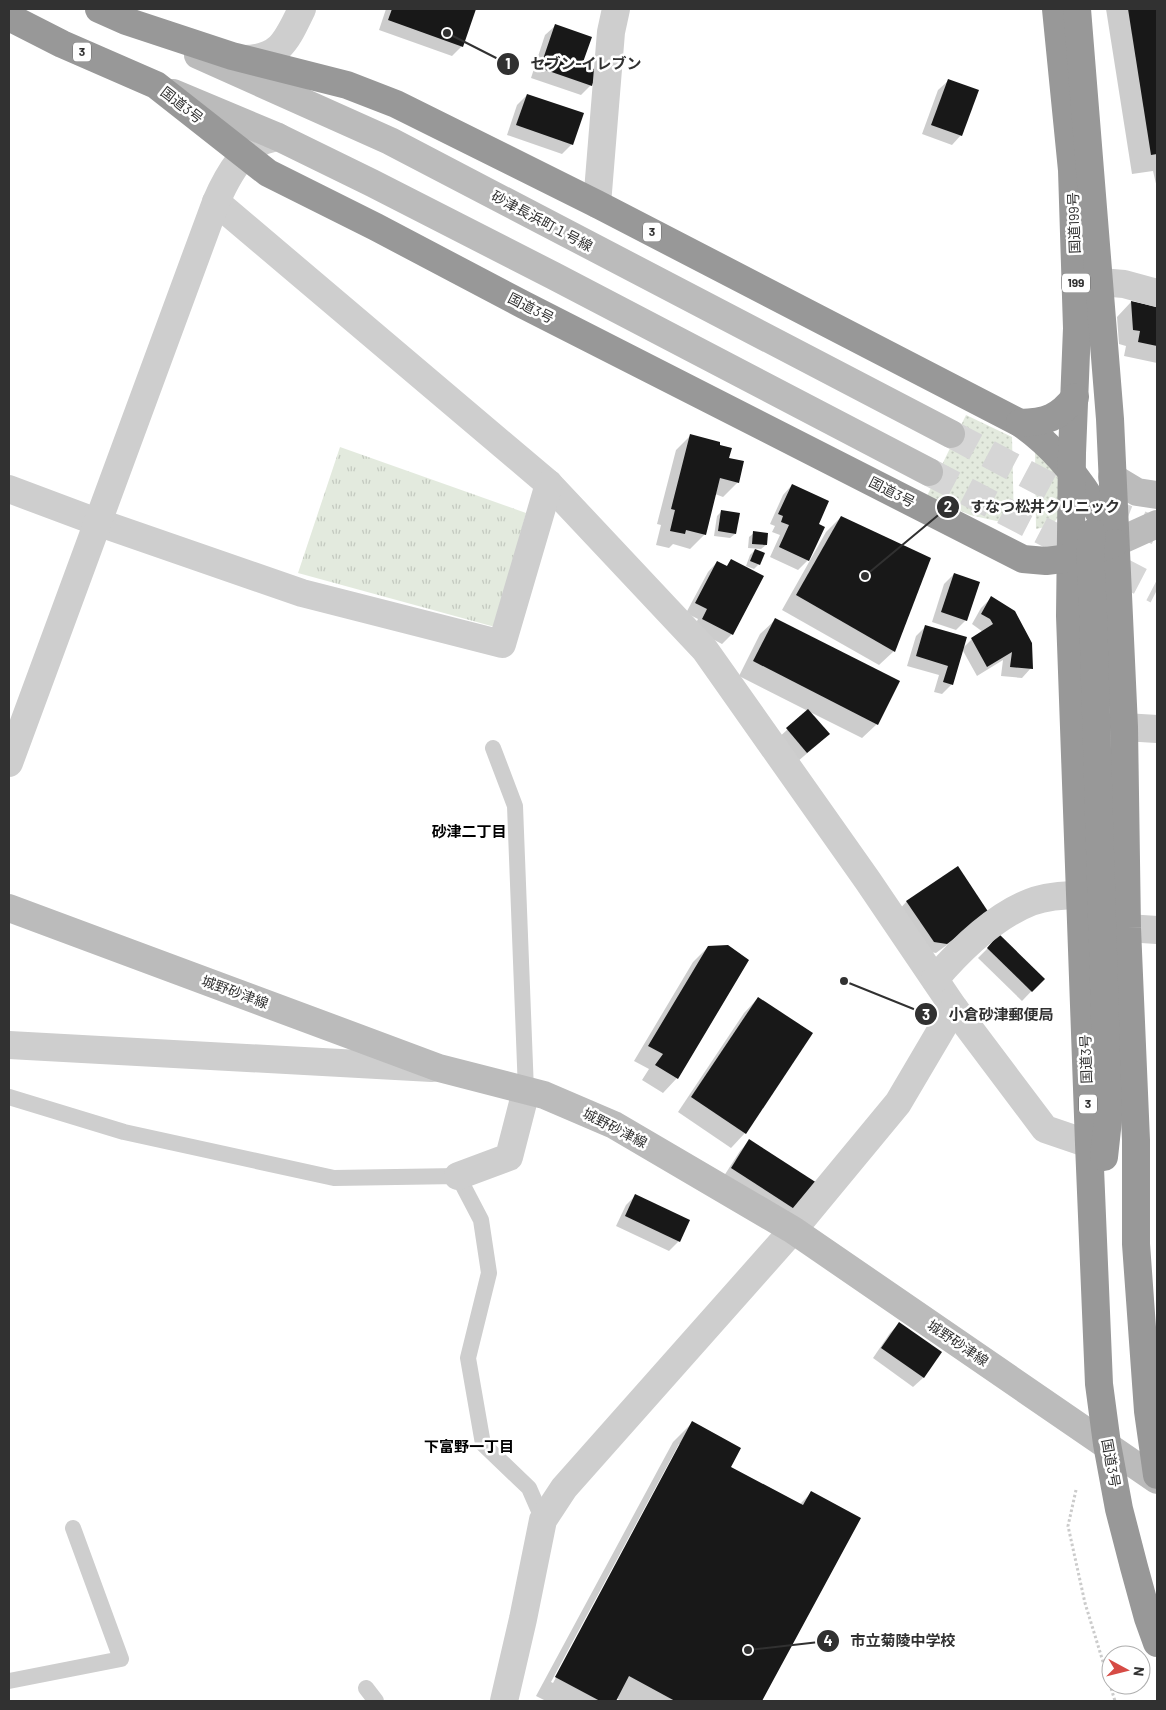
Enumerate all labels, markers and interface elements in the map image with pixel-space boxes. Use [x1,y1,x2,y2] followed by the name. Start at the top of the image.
[73,42,91,62] road number: 3
[496,49,652,79] callout: セブン-イレブン
[505,54,511,72] text: 1
[530,54,642,72] text: セブン-イレブン
[158,83,207,126] street label: 国道3号
[489,187,596,254] street label: 砂津長浜町１号線
[1064,192,1083,254] street label: 国道199号
[643,222,661,242] road number: 3
[1062,274,1090,292] road number: 199
[505,289,557,326] street label: 国道3号
[866,473,918,510] street label: 国道3号
[935,492,1130,522] callout: すなつ松井クリニック
[944,497,952,515] text: 2
[970,497,1120,515] text: すなつ松井クリニック
[431,822,507,840] district label: 砂津二丁目
[199,972,271,1011] street label: 城野砂津線
[913,999,1063,1029] callout: 小倉砂津郵便局
[922,1005,930,1023] text: 3
[948,1005,1054,1023] text: 小倉砂津郵便局
[1076,1034,1095,1084] street label: 国道3号
[1079,1094,1097,1114] road number: 3
[580,1104,650,1151] street label: 城野砂津線
[925,1316,992,1369] street label: 城野砂津線
[424,1437,514,1455] district label: 下富野一丁目
[1099,1437,1124,1489] street label: 国道3号
[815,1626,965,1656] callout: 市立菊陵中学校
[823,1631,833,1649] text: 4
[850,1631,956,1649] text: 市立菊陵中学校
[1101,1645,1151,1695] north arrow
[1130,1666,1148,1677] text: N

